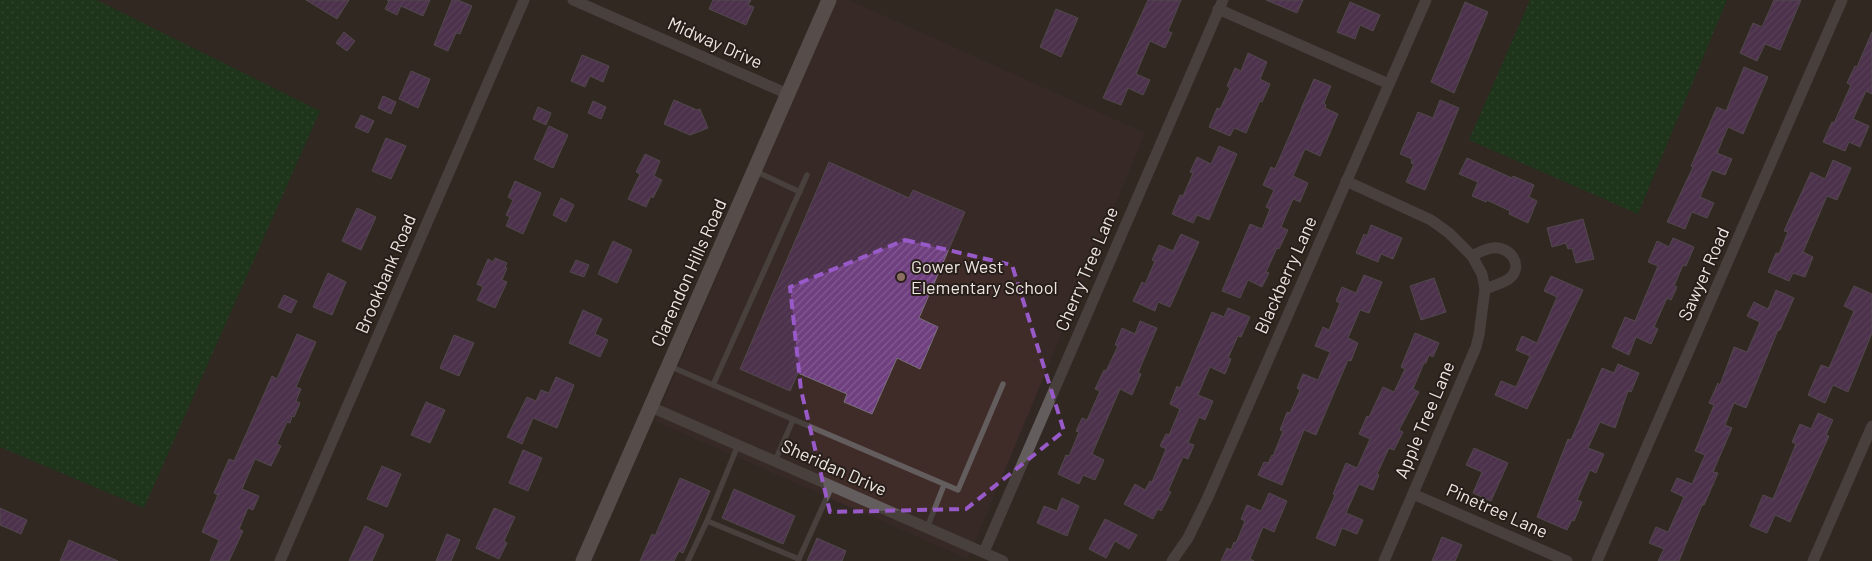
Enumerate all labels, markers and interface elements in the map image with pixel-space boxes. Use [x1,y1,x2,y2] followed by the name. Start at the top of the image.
[665,11,766,73] street label: Midway Drive
[646,195,731,350] street label: Clarendon Hills Road
[1050,203,1122,334] street label: Cherry Tree Lane
[350,211,420,337] street label: Brookbank Road
[1249,212,1321,337] street label: Blackberry Lane
[1673,223,1733,324] street label: Sawyer Road
[911,255,1058,298] place label: Gower West Elementary School
[895,271,907,283] marker: Gower West Elementary School
[1389,358,1459,482] street label: Apple Tree Lane
[778,434,891,500] street label: Sheridan Drive
[1443,478,1552,542] street label: Pinetree Lane

